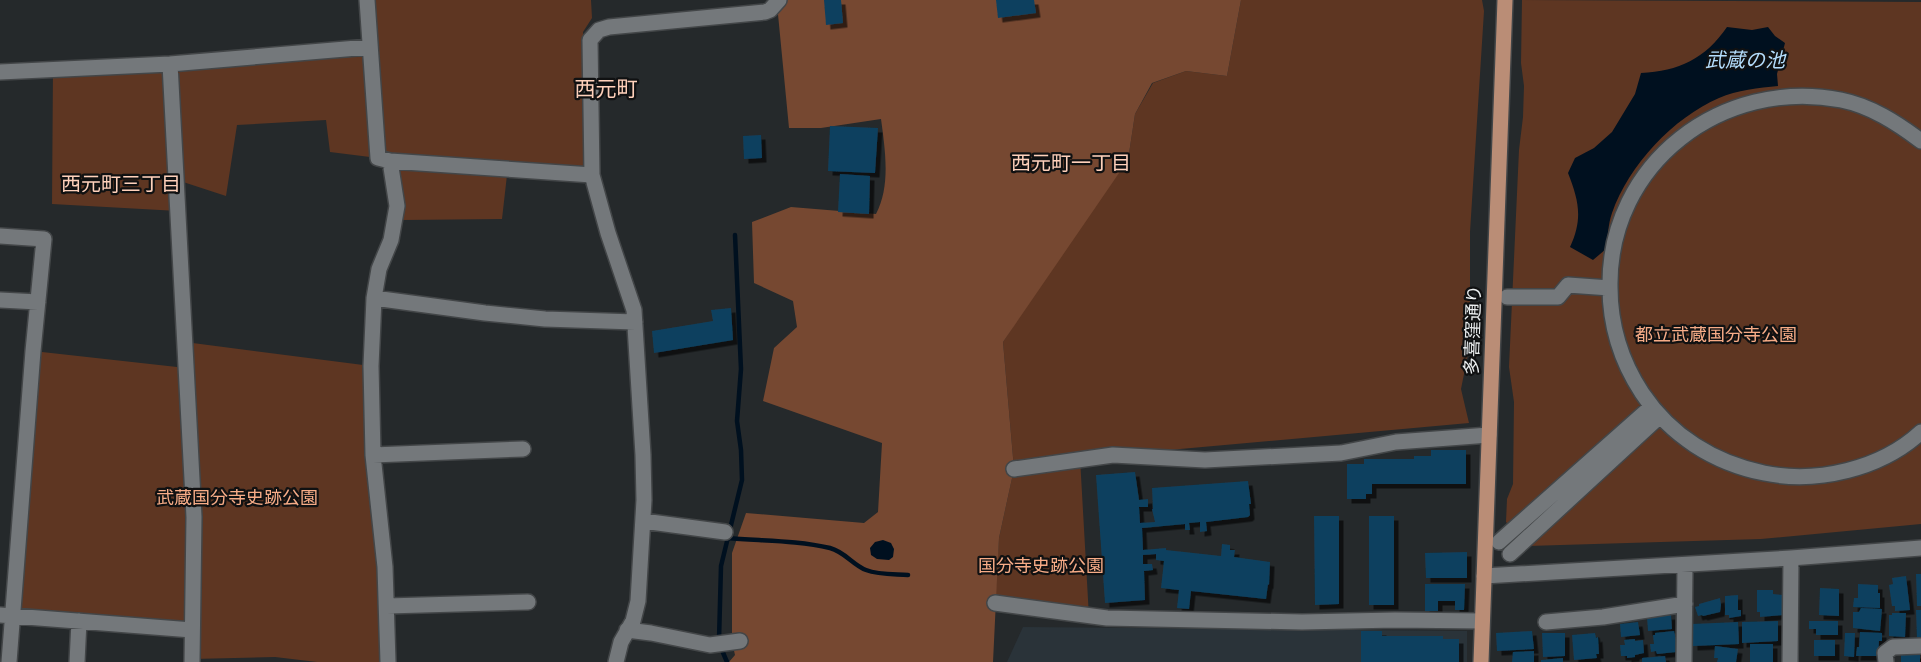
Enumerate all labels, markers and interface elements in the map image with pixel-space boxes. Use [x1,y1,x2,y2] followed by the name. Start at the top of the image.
[1705,47,1787,73] water label: 武蔵の池
[575,75,638,102] district label: 西元町
[1011,150,1131,176] district label: 西元町一丁目
[61,171,181,197] district label: 西元町三丁目
[1459,285,1486,375] street label: 多喜窪通り
[1635,323,1797,346] park label: 都立武蔵国分寺公園
[156,486,318,509] park label: 武蔵国分寺史跡公園
[978,554,1104,577] park label: 国分寺史跡公園

